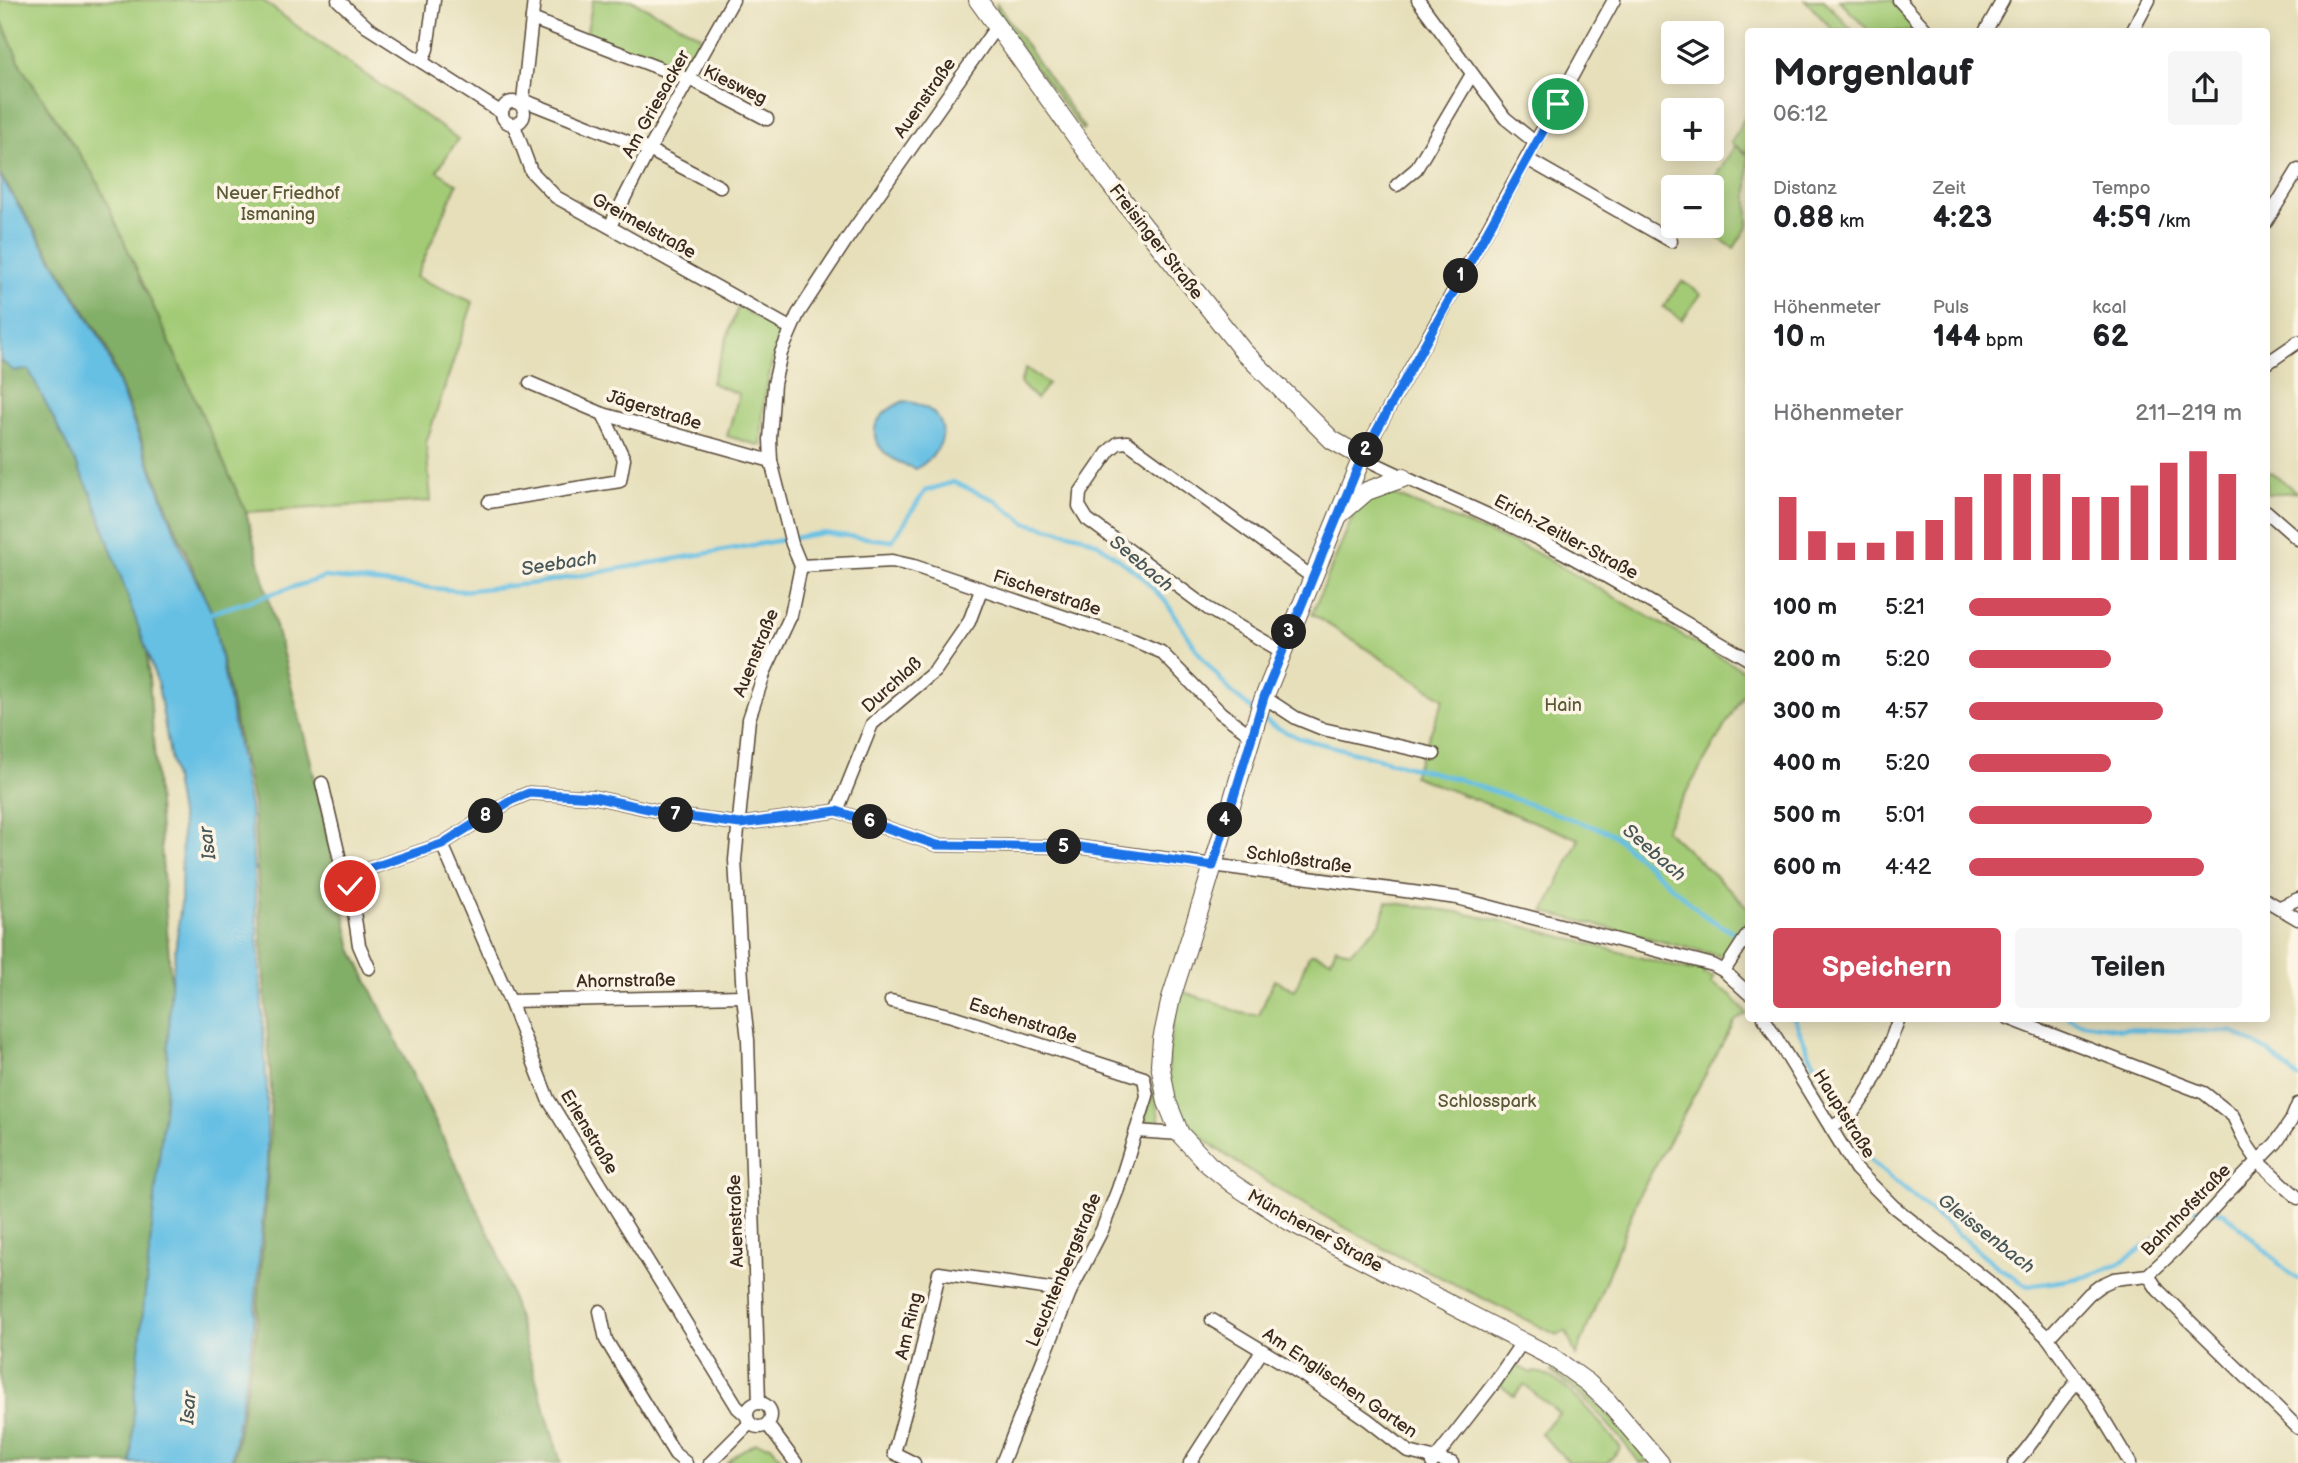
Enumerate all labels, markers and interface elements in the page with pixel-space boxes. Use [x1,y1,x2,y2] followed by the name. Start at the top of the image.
[1661,21,1724,238] map controls
[1661,21,1724,84] button: layers
[618,46,695,162] street label: Am Griesacker
[1773,51,1973,96] text: Morgenlauf
[2168,51,2242,125] button: share
[890,54,961,142] street label: Auenstraße
[700,61,770,109] street label: Kiesweg
[1528,74,1588,134] pin
[1539,85,1577,123] icon: arrive
[1661,98,1724,161] button: +
[1773,100,1828,128] text: 06:12
[1661,175,1724,238] button: −
[1773,177,1837,200] text: Distanz
[1933,177,1966,200] text: Zeit
[2092,177,2151,200] text: Tempo
[1104,180,1208,304] street label: Freisinger Straße
[216,183,341,225] park label: Neuer Friedhof Ismaning
[588,189,700,263] street label: Greimelstraße
[1773,200,1834,236] text: 0.88
[1933,200,1992,236] text: 4:23
[2092,200,2152,236] text: 4:59
[1834,210,1865,233] text: km
[2152,210,2191,233] text: /km
[1444,258,1478,294] pin: 1
[1457,264,1465,287] text: 1
[1773,296,1880,319] text: Höhenmeter
[1933,296,1969,319] text: Puls
[2092,296,2126,319] text: kcal
[1773,319,1804,355] text: 10
[1933,319,1981,355] text: 144
[2092,319,2128,355] text: 62
[1804,329,1825,352] text: m
[1981,329,2023,352] text: bpm
[604,386,704,435] street label: Jägerstraße
[1773,399,1903,427] text: Höhenmeter
[2135,399,2242,427] text: 211–219 m
[1348,433,1384,468] pin: 2
[1360,438,1371,461] text: 2
[1490,490,1642,584] street label: Erich-Zeitler-Straße
[1104,531,1178,597] water label: Seebach
[520,547,598,581] water label: Seebach
[990,566,1104,620] street label: Fischerstraße
[1773,593,1837,621] text: 100 m
[1885,593,1925,621] text: 5:21
[729,606,783,700] street label: Auenstraße
[1272,614,1306,650] pin: 3
[1283,620,1294,643] text: 3
[1773,645,1841,673] text: 200 m
[1885,645,1930,673] text: 5:20
[858,653,926,717] street label: Durchlaß
[1544,695,1582,716] park label: Hain
[1773,697,1841,725] text: 300 m
[1885,697,1928,725] text: 4:57
[1773,749,1841,777] text: 400 m
[1885,749,1930,777] text: 5:20
[468,798,504,834] pin: 8
[658,798,694,832] pin: 7
[1773,801,1841,829] text: 500 m
[1885,801,1925,829] text: 5:01
[1208,802,1242,838] pin: 4
[670,803,681,826] text: 7
[480,804,491,827] text: 8
[852,804,888,840] pin: 6
[1219,808,1230,831] text: 4
[864,810,875,833] text: 6
[1618,819,1690,887] water label: Seebach
[194,824,222,862] water label: Isar
[1046,830,1082,864] pin: 5
[1058,835,1069,858] text: 5
[1245,842,1353,878] street label: Schloßstraße
[1773,853,1841,881] text: 600 m
[1885,853,1931,881] text: 4:42
[320,856,380,916] pin
[331,867,369,905] icon: check
[1773,928,2001,1008] button: Speichern
[2015,928,2242,1008] button: Teilen
[576,970,676,992] street label: Ahornstraße
[966,994,1080,1048] street label: Eschenstraße
[1808,1066,1880,1162] street label: Hauptstraße
[556,1086,623,1178] street label: Erlenstraße
[1438,1091,1536,1112] park label: Schlosspark
[2137,1160,2235,1260] street label: Bahnhofstraße
[724,1174,748,1268] street label: Auenstraße
[1244,1185,1387,1277] street label: Münchener Straße
[1933,1189,2039,1279] water label: Gleissenbach
[1022,1190,1106,1350] street label: Leuchtenbergstraße
[891,1290,927,1362] street label: Am Ring
[1259,1323,1421,1443] street label: Am Englischen Garten
[176,1390,202,1426] water label: Isar

